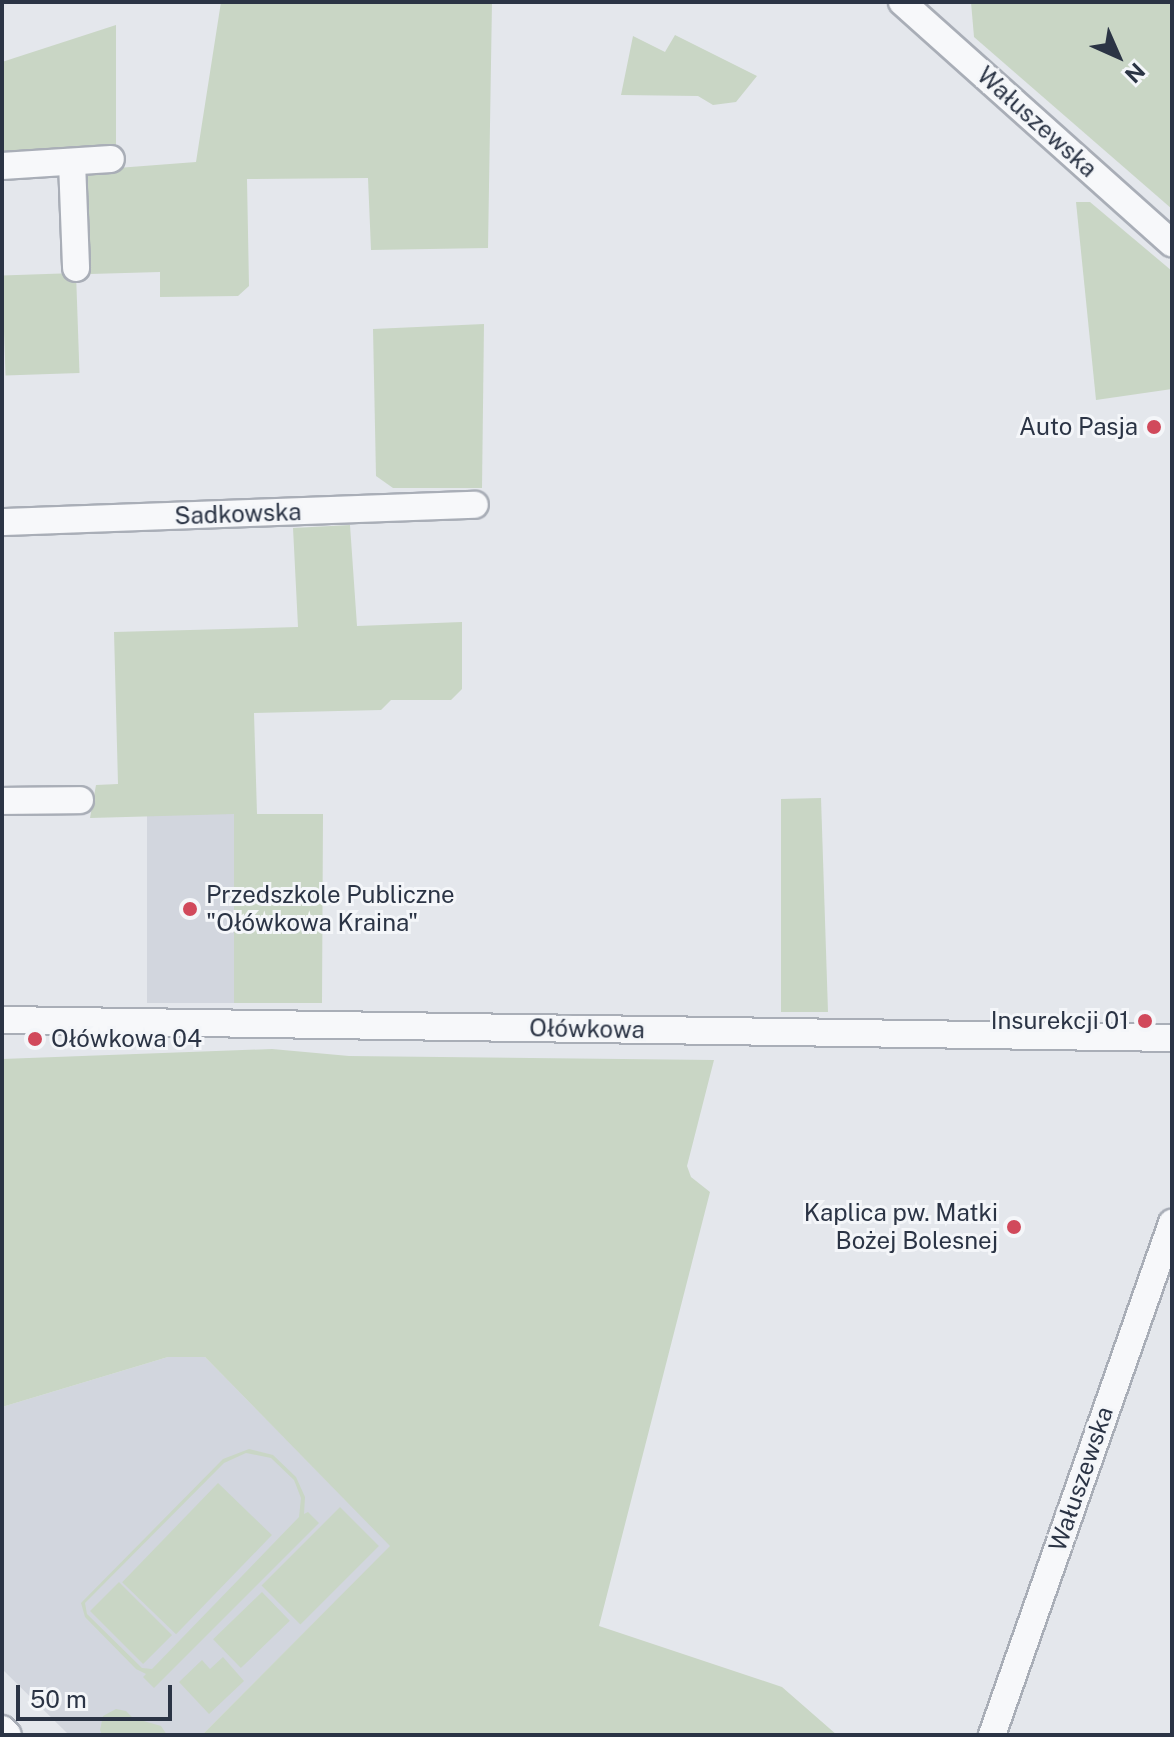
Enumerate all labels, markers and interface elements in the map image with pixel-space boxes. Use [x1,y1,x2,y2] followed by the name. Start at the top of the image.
[1078,16,1158,96] north arrow
[1120,58,1150,88] text: N
[971,61,1103,183] street label: Wałuszewska
[1019,413,1138,441] place label: Auto Pasja
[1145,418,1163,436] marker: Auto Pasja
[174,497,302,531] street label: Sadkowska
[206,881,455,937] place label: Przedszkole Publiczne "Ołówkowa Kraina"
[181,900,199,918] marker: Przedszkole Publiczne "Ołówkowa Kraina"
[991,1007,1129,1035] place label: Insurekcji 01
[1136,1012,1154,1030] marker: Insurekcji 01
[529,1014,645,1044] street label: Ołówkowa
[51,1025,202,1053] place label: Ołówkowa 04
[26,1030,44,1048] marker: Ołówkowa 04
[804,1199,998,1255] place label: Kaplica pw. Matki Bożej Bolesnej
[1005,1218,1023,1236] marker: Kaplica pw. Matki Bożej Bolesnej
[1043,1403,1119,1555] street label: Wałuszewska
[20,1669,176,1719] scale bar
[30,1685,87,1713] text: 50 m

